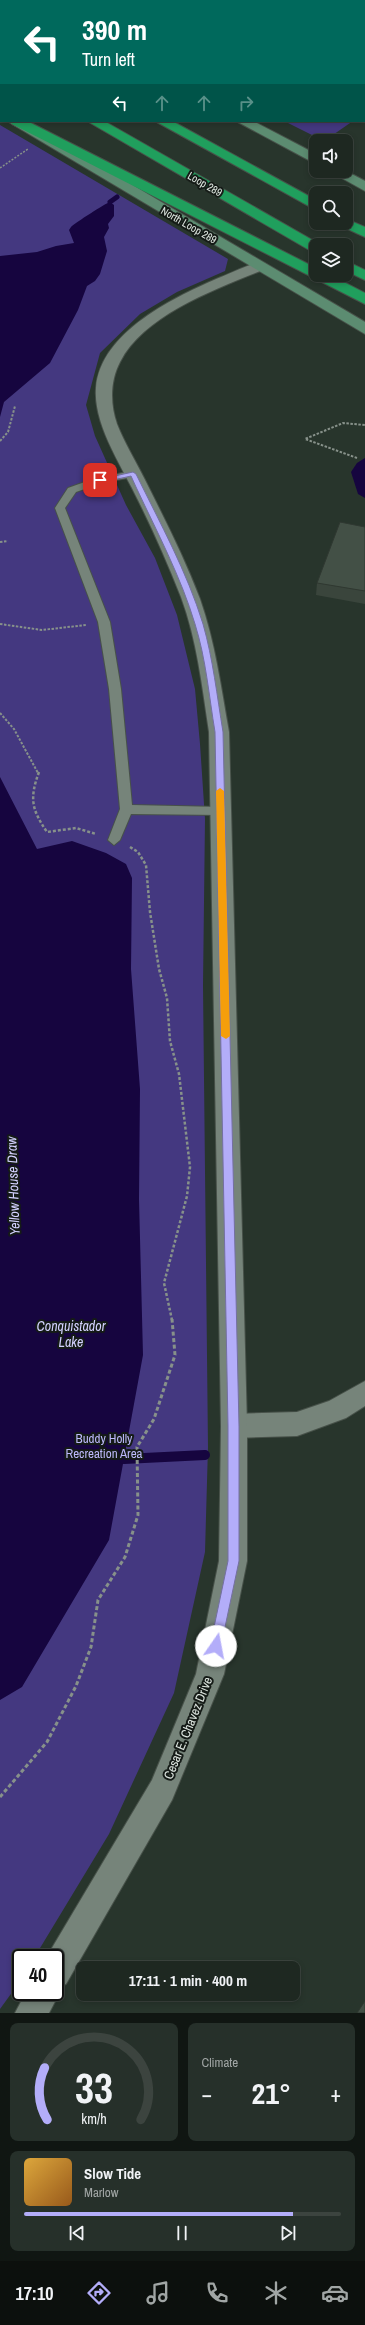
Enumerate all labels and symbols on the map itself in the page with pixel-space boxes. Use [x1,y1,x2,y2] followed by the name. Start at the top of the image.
[185,169,225,199] street label: Loop 289
[159,203,219,247] street label: North Loop 289
[83,463,117,497] pin
[2,1136,24,1236] water label: Yellow House Draw
[37,1317,107,1351] water label: Conquistador Lake
[65,1430,143,1462] park label: Buddy Holly Recreation Area
[195,1625,237,1667] position arrow
[160,1674,216,1782] street label: Cesar E. Chavez Drive
[12,1949,64,2001] speed limit sign: 40

